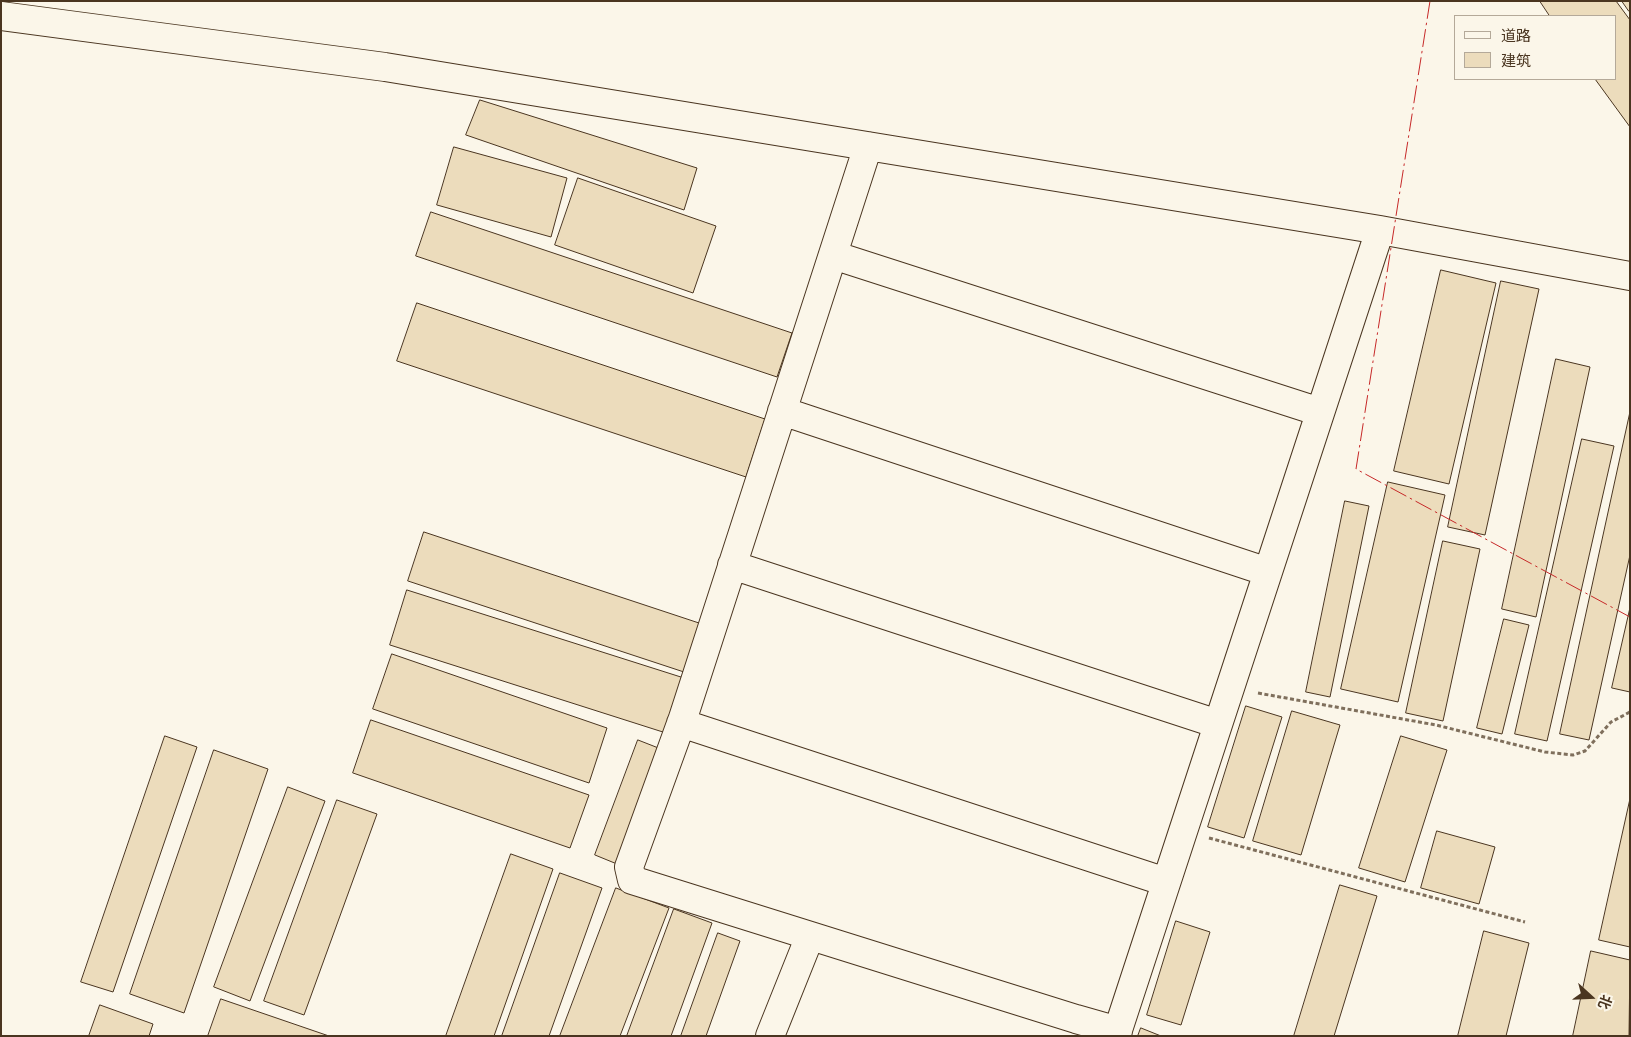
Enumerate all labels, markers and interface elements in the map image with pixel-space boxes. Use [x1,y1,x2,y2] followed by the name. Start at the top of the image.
[1454,15,1616,80] legend
[1501,25,1531,45] text: 道路
[1501,50,1531,70] text: 建筑
[1566,972,1616,1022] north arrow
[1594,992,1617,1012] text: 北

